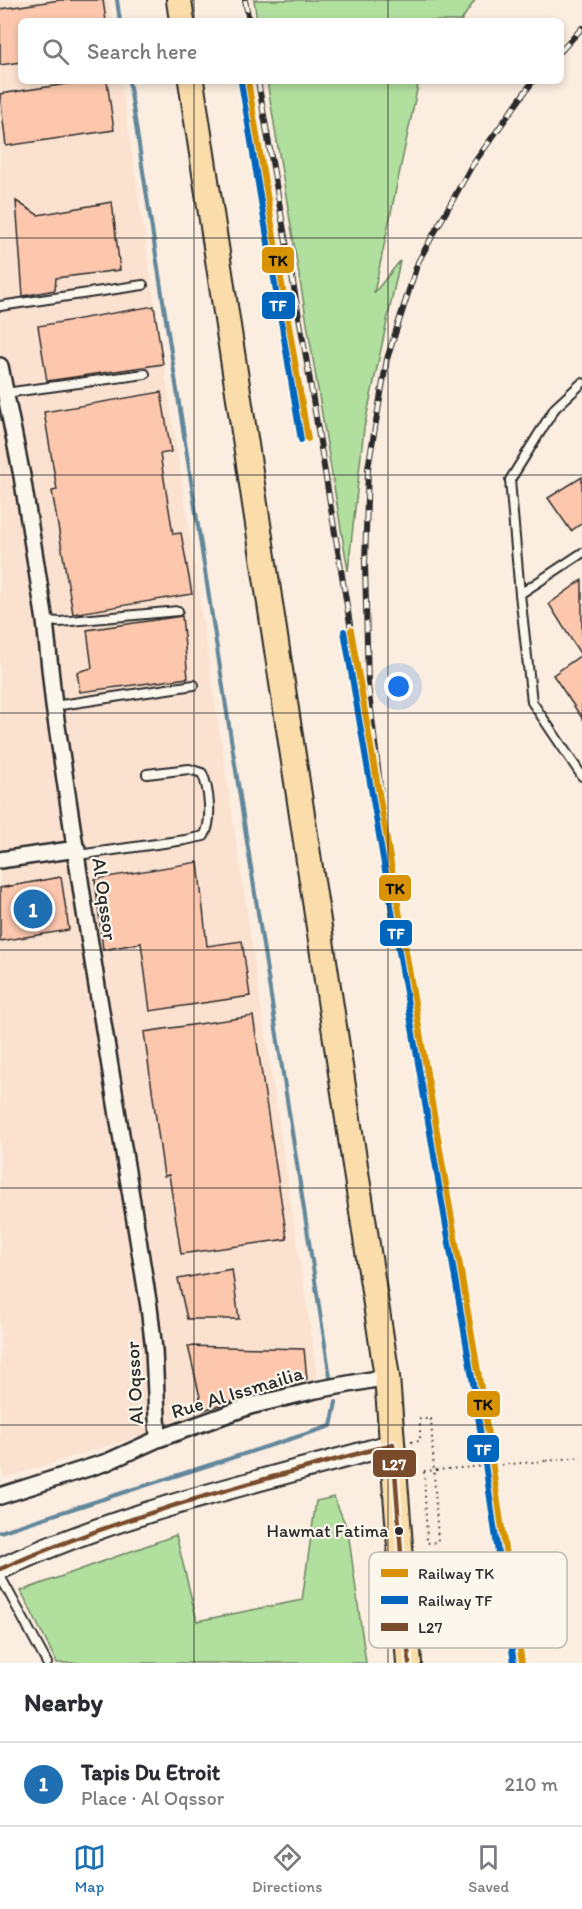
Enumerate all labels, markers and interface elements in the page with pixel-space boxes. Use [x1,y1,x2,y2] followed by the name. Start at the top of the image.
[18,18,564,84] search box
[39,35,72,68] icon: search
[87,38,197,65] text: Search here
[261,246,295,274] line badge: TK
[268,251,288,270] text: TK
[261,291,296,320] line badge: TF
[268,296,287,315] text: TF
[384,672,413,701] your location
[87,856,123,942] street label: Al Oqssor
[378,874,412,902] line badge: TK
[385,879,405,898] text: TK
[14,886,52,932] pin: 1
[379,919,413,947] line badge: TF
[386,924,405,943] text: TF
[120,1340,148,1425] street label: Al Oqssor
[168,1360,306,1423] street label: Rue Al Issmailia
[466,1390,501,1418] line badge: TK
[473,1395,493,1414] text: TK
[466,1434,500,1463] line badge: TF
[473,1440,492,1459] text: TF
[372,1449,417,1478] line badge: L27
[382,1455,406,1474] text: L27
[266,1520,388,1542] place label: Hawmat Fatima
[393,1525,405,1537] marker: Hawmat Fatima
[369,1552,567,1648] legend
[418,1564,494,1583] text: Railway TK
[418,1591,493,1610] text: Railway TF
[418,1618,442,1637] text: L27
[24,1686,103,1718] text: Nearby
[81,1759,220,1786] text: Tapis Du Etroit
[39,1772,48,1796] text: 1
[505,1772,558,1796] text: 210 m
[81,1786,224,1810] text: Place · Al Oqssor
[73,1841,106,1896] tab: Map
[252,1841,322,1896] tab: Directions
[468,1841,509,1896] tab: Saved

